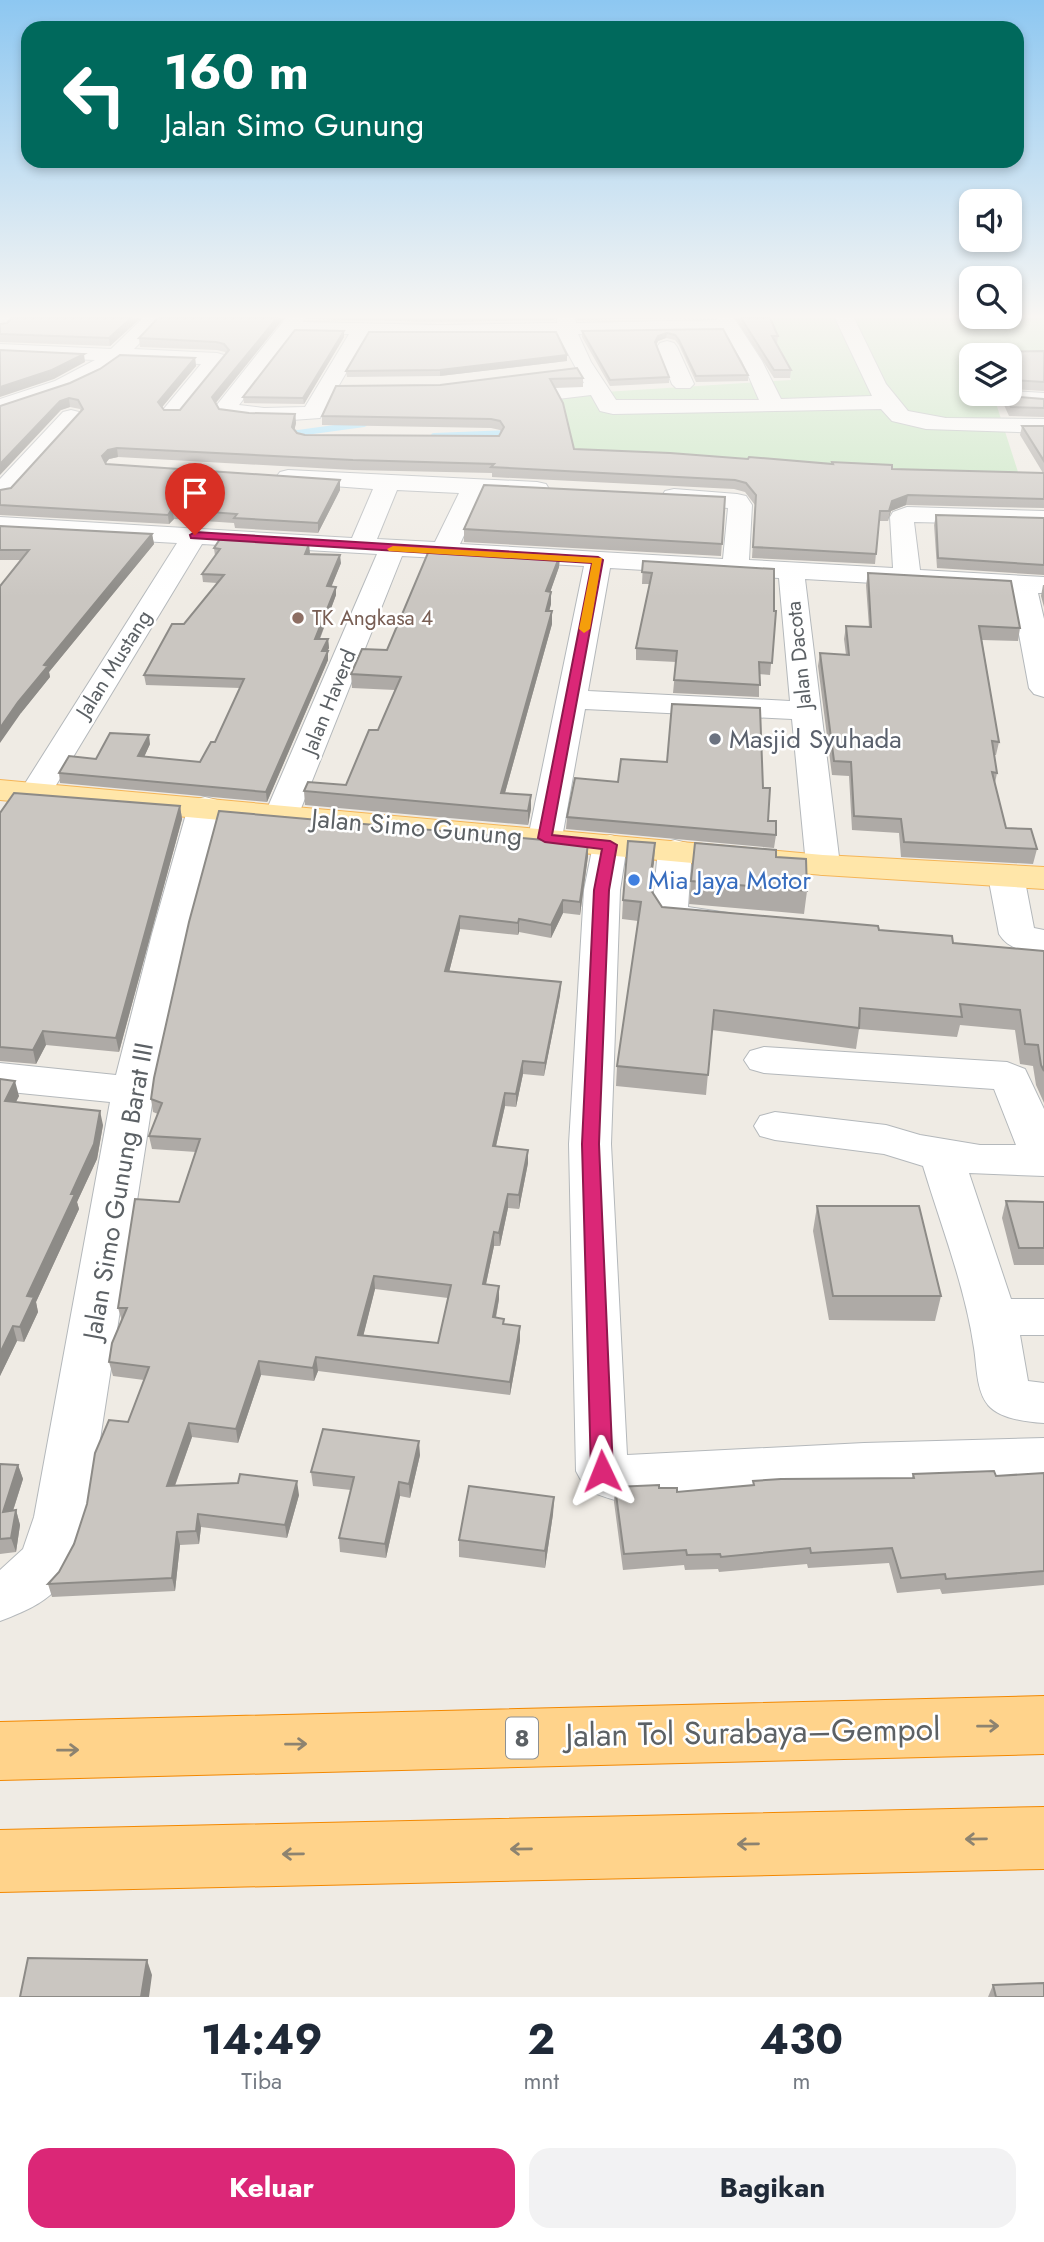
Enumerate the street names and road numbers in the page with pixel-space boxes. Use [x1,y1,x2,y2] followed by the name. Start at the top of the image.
[778,600,820,713] street label: Jalan Dacota
[67,604,159,726] street label: Jalan Mustang
[293,645,364,762] street label: Jalan Haverd
[307,799,524,855] street label: Jalan Simo Gunung
[73,1040,163,1345] street label: Jalan Simo Gunung Barat III
[561,1706,941,1758] street label: Jalan Tol Surabaya–Gempol
[506,1718,538,1758] road number: 8

